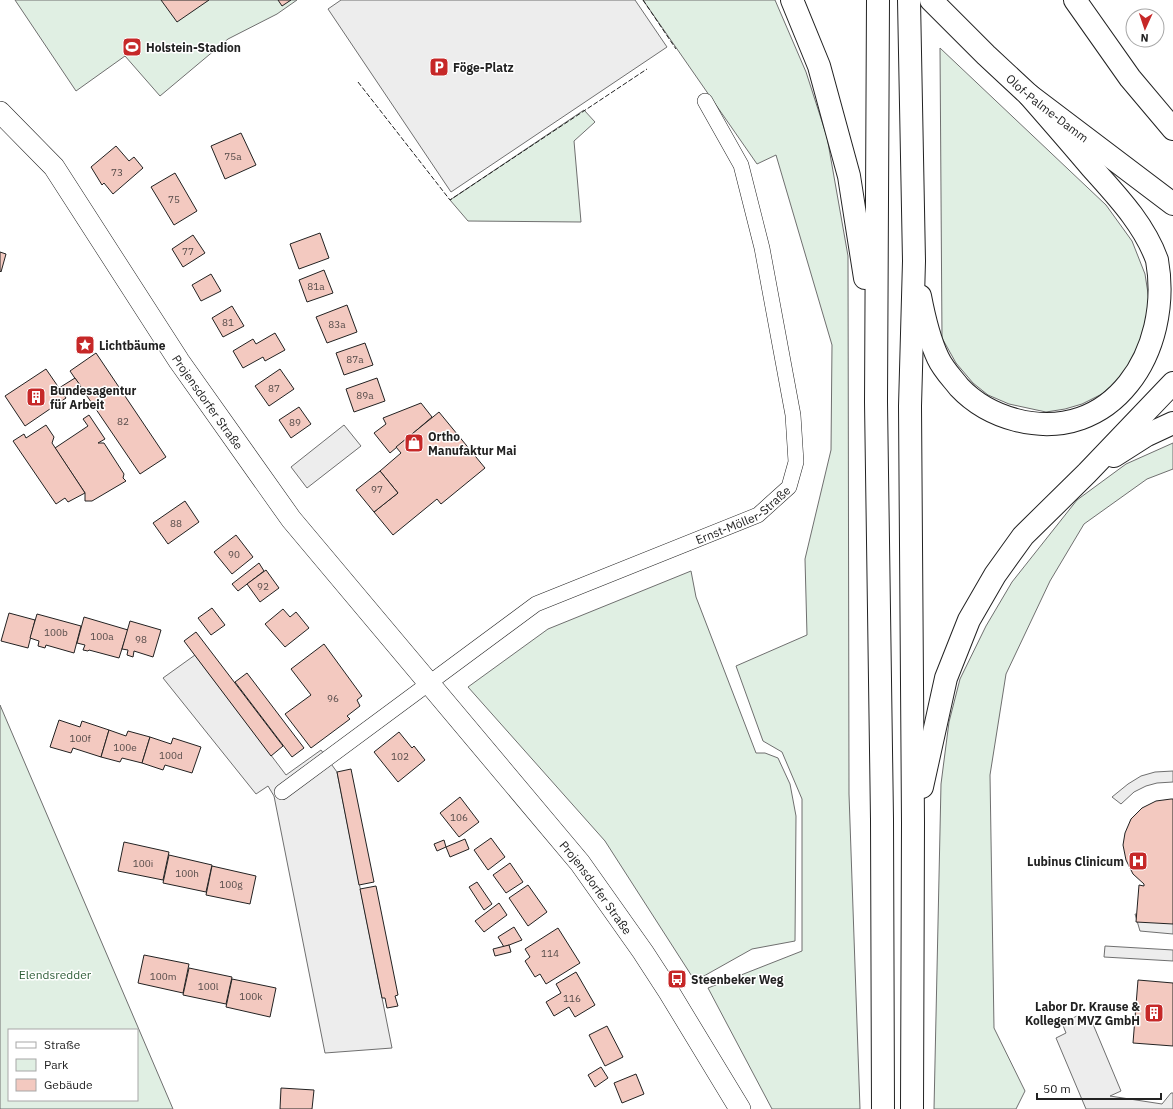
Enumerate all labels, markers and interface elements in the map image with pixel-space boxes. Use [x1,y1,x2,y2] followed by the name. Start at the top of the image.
[1125,8,1165,48] north arrow
[1140,31,1149,45] text: N
[121,36,143,58] sports icon: Holstein-Stadion
[146,40,241,55] place label: Holstein-Stadion
[428,56,450,78] parking icon: Föge-Platz
[453,60,514,75] place label: Föge-Platz
[1003,70,1092,145] street label: Olof-Palme-Damm
[224,150,242,163] house number: 75a
[111,166,123,179] house number: 73
[168,193,180,206] house number: 75
[182,245,194,258] house number: 77
[307,280,325,293] house number: 81a
[222,316,234,329] house number: 81
[328,318,346,331] house number: 83a
[74,334,96,356] place icon: Lichtbäume
[99,338,166,353] place label: Lichtbäume
[169,352,247,453] street label: Projensdorfer Straße
[346,353,364,366] house number: 87a
[268,382,280,395] house number: 87
[50,383,136,412] place label: Bundesagentur für Arbeit
[25,386,47,408] building icon: Bundesagentur für Arbeit
[356,389,374,402] house number: 89a
[117,415,129,428] house number: 82
[289,416,301,429] house number: 89
[428,429,516,458] place label: Ortho Manufaktur Mai
[403,432,425,454] shop icon: Ortho Manufaktur Mai
[693,482,793,547] street label: Ernst-Möller-Straße
[371,483,383,496] house number: 97
[170,517,182,530] house number: 88
[228,548,240,561] house number: 90
[257,580,269,593] house number: 92
[44,626,68,639] house number: 100b
[90,630,114,643] house number: 100a
[135,633,147,646] house number: 98
[327,692,339,705] house number: 96
[69,732,91,745] house number: 100f
[113,741,137,754] house number: 100e
[159,749,183,762] house number: 100d
[391,750,409,763] house number: 102
[450,811,468,824] house number: 106
[557,837,636,937] street label: Projensdorfer Straße
[1127,850,1149,872] hospital icon: Lubinus Clinicum
[1027,854,1124,869] place label: Lubinus Clinicum
[133,857,153,870] house number: 100i
[175,867,199,880] house number: 100h
[219,878,243,891] house number: 100g
[541,947,559,960] house number: 114
[19,967,92,982] park label: Elendsredder
[666,968,688,990] bus stop icon: Steenbeker Weg
[150,970,176,983] house number: 100m
[691,972,784,987] place label: Steenbeker Weg
[198,980,219,993] house number: 100l
[239,990,263,1003] house number: 100k
[563,992,581,1005] house number: 116
[1025,999,1140,1028] place label: Labor Dr. Krause & Kollegen MVZ GmbH
[1143,1002,1165,1024] building icon: Labor Dr. Krause & Kollegen MVZ GmbH
[8,1029,138,1101] legend
[44,1037,81,1052] text: Straße
[44,1057,69,1072] text: Park
[1037,1075,1161,1101] scale bar
[44,1077,93,1092] text: Gebäude
[1043,1081,1071,1096] text: 50 m

